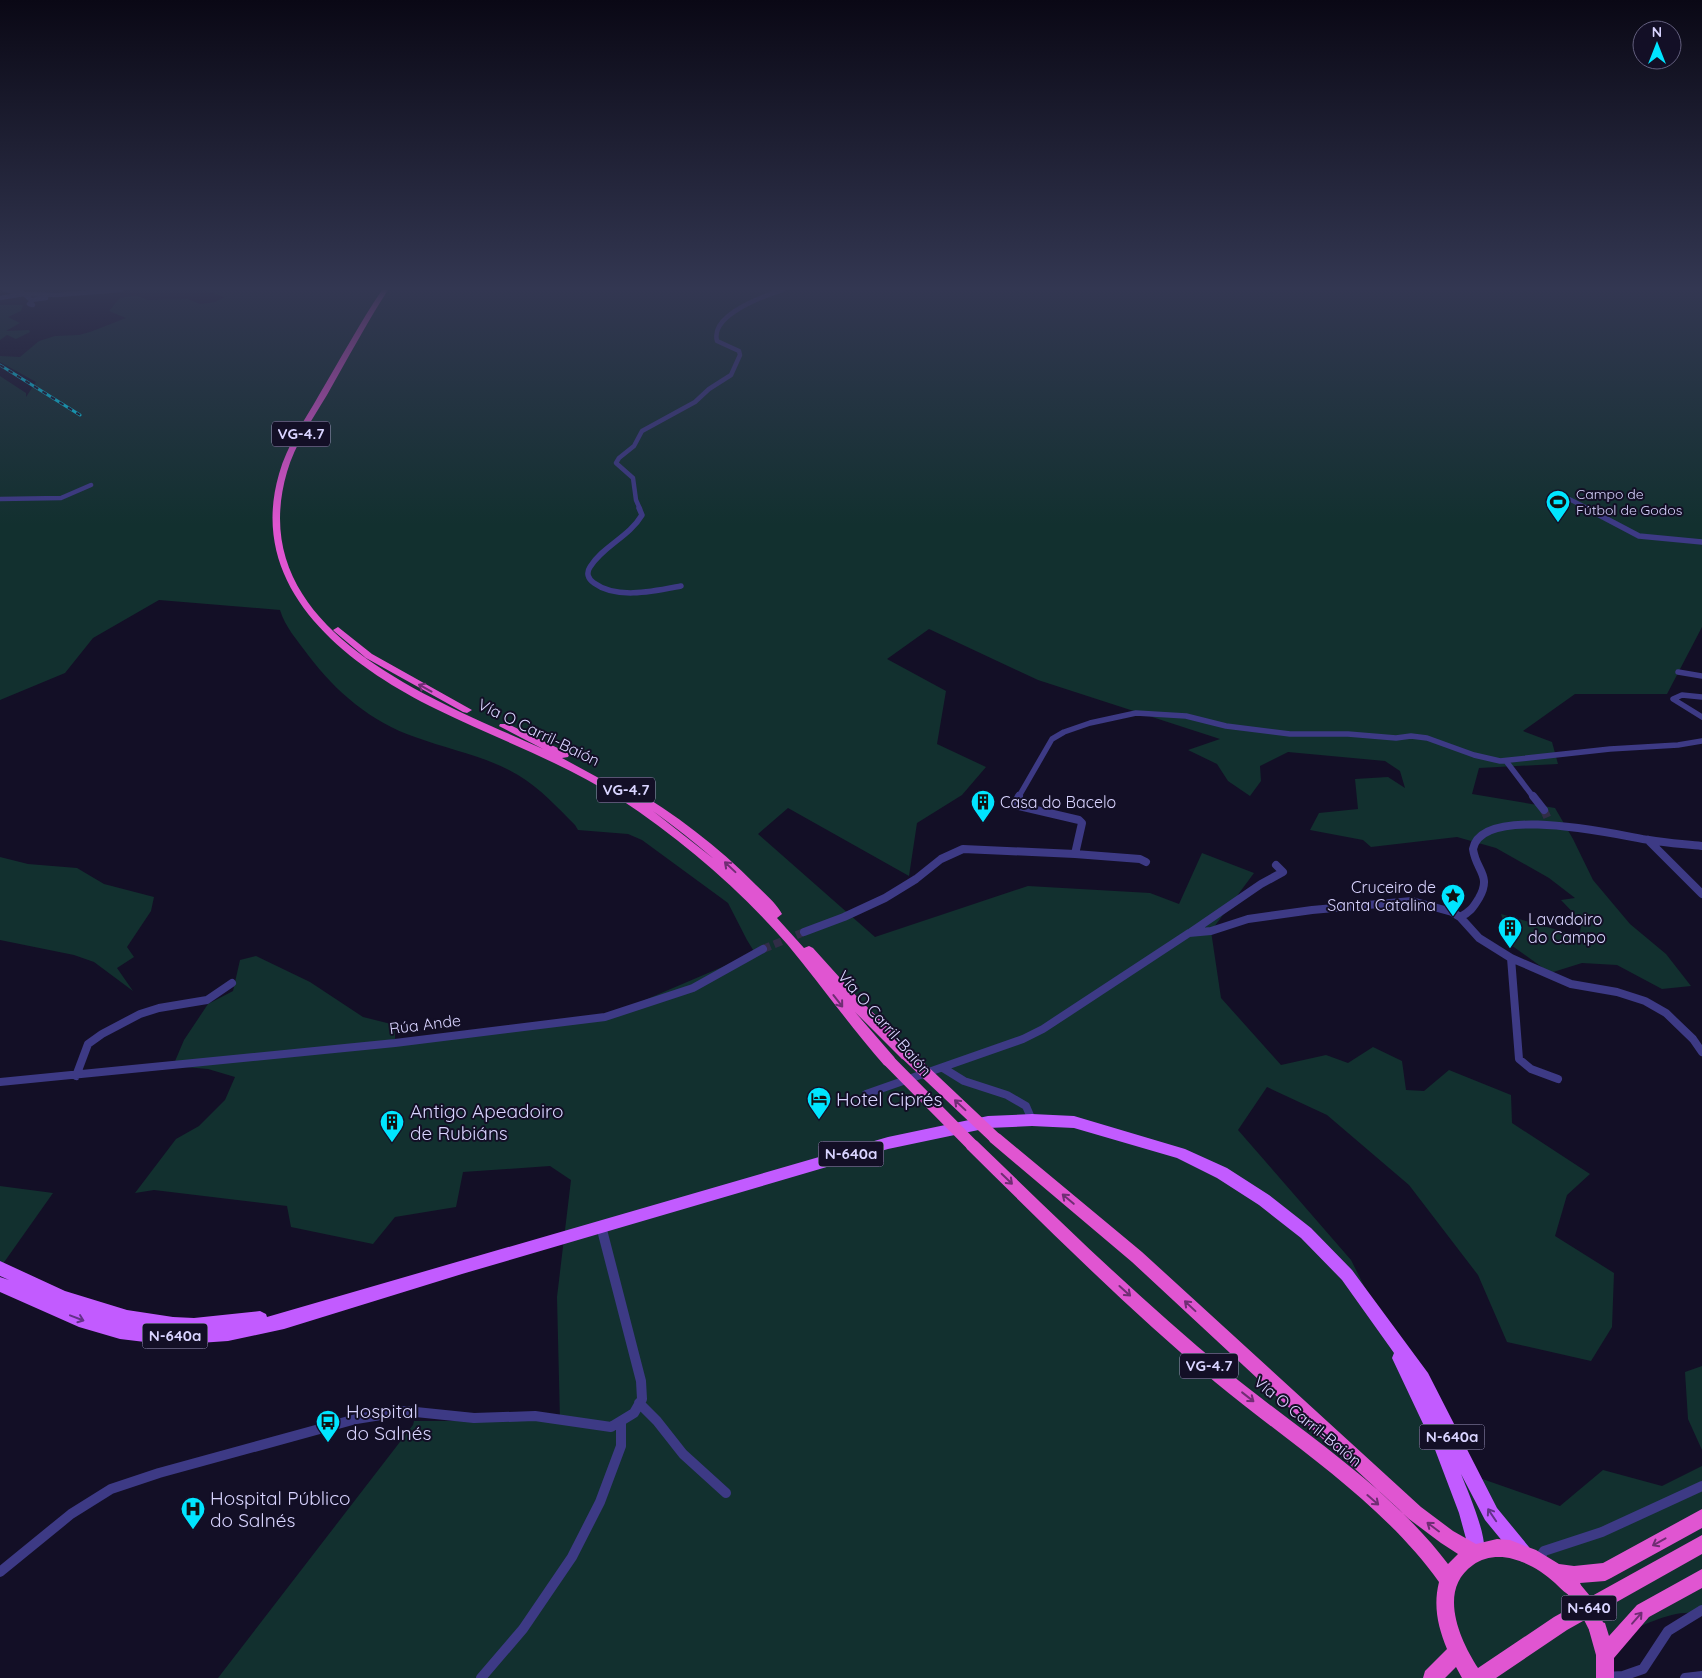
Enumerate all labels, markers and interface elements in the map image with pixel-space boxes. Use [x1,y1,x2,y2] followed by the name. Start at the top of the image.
[1632,20,1682,70] north arrow
[1652,23,1662,41] text: N
[272,422,330,446] road number: VG-4.7
[1576,485,1682,519] place label: Campo de Fútbol de Godos
[1545,489,1571,523] sports icon: Campo de Fútbol de Godos
[419,682,433,692] one-way arrow
[475,694,603,770] street label: Vía O Carril-Baión
[597,778,655,802] road number: VG-4.7
[970,789,996,823] building icon: Casa do Bacelo
[1000,792,1116,812] place label: Casa do Bacelo
[723,861,736,873] one-way arrow
[1327,877,1436,915] place label: Cruceiro de Santa Catalina
[1440,883,1466,917] place icon: Cruceiro de Santa Catalina
[1528,909,1606,947] place label: Lavadoiro do Campo
[1497,915,1523,949] building icon: Lavadoiro do Campo
[834,966,936,1080] street label: Vía O Carril-Baión
[833,994,844,1007] one-way arrow
[388,1010,462,1038] street label: Rúa Ande
[806,1086,832,1120] hotel icon: Hotel Ciprés
[836,1087,942,1111] place label: Hotel Ciprés
[410,1099,563,1145] place label: Antigo Apeadoiro de Rubiáns
[953,1099,966,1111] one-way arrow
[379,1109,405,1143] building icon: Antigo Apeadoiro de Rubiáns
[818,1142,884,1166] road number: N-640a
[1000,1173,1013,1185] one-way arrow
[1062,1194,1075,1205] one-way arrow
[1118,1285,1131,1297] one-way arrow
[1184,1300,1197,1312] one-way arrow
[68,1314,84,1323] one-way arrow
[142,1324,208,1348] road number: N-640a
[1180,1354,1238,1378] road number: VG-4.7
[1250,1371,1366,1471] street label: Vía O Carril-Baión
[1241,1391,1254,1402] one-way arrow
[346,1399,431,1445] place label: Hospital do Salnés
[315,1409,341,1443] bus stop icon: Hospital do Salnés
[1420,1424,1484,1450] road number: N-640a
[210,1486,350,1532] place label: Hospital Público do Salnés
[1367,1494,1380,1506] one-way arrow
[180,1496,206,1530] hospital icon: Hospital Público do Salnés
[1487,1508,1497,1522] one-way arrow
[1427,1521,1440,1532] one-way arrow
[1652,1537,1667,1547] one-way arrow
[1562,1596,1616,1620] road number: N-640
[1632,1611,1643,1624] one-way arrow

